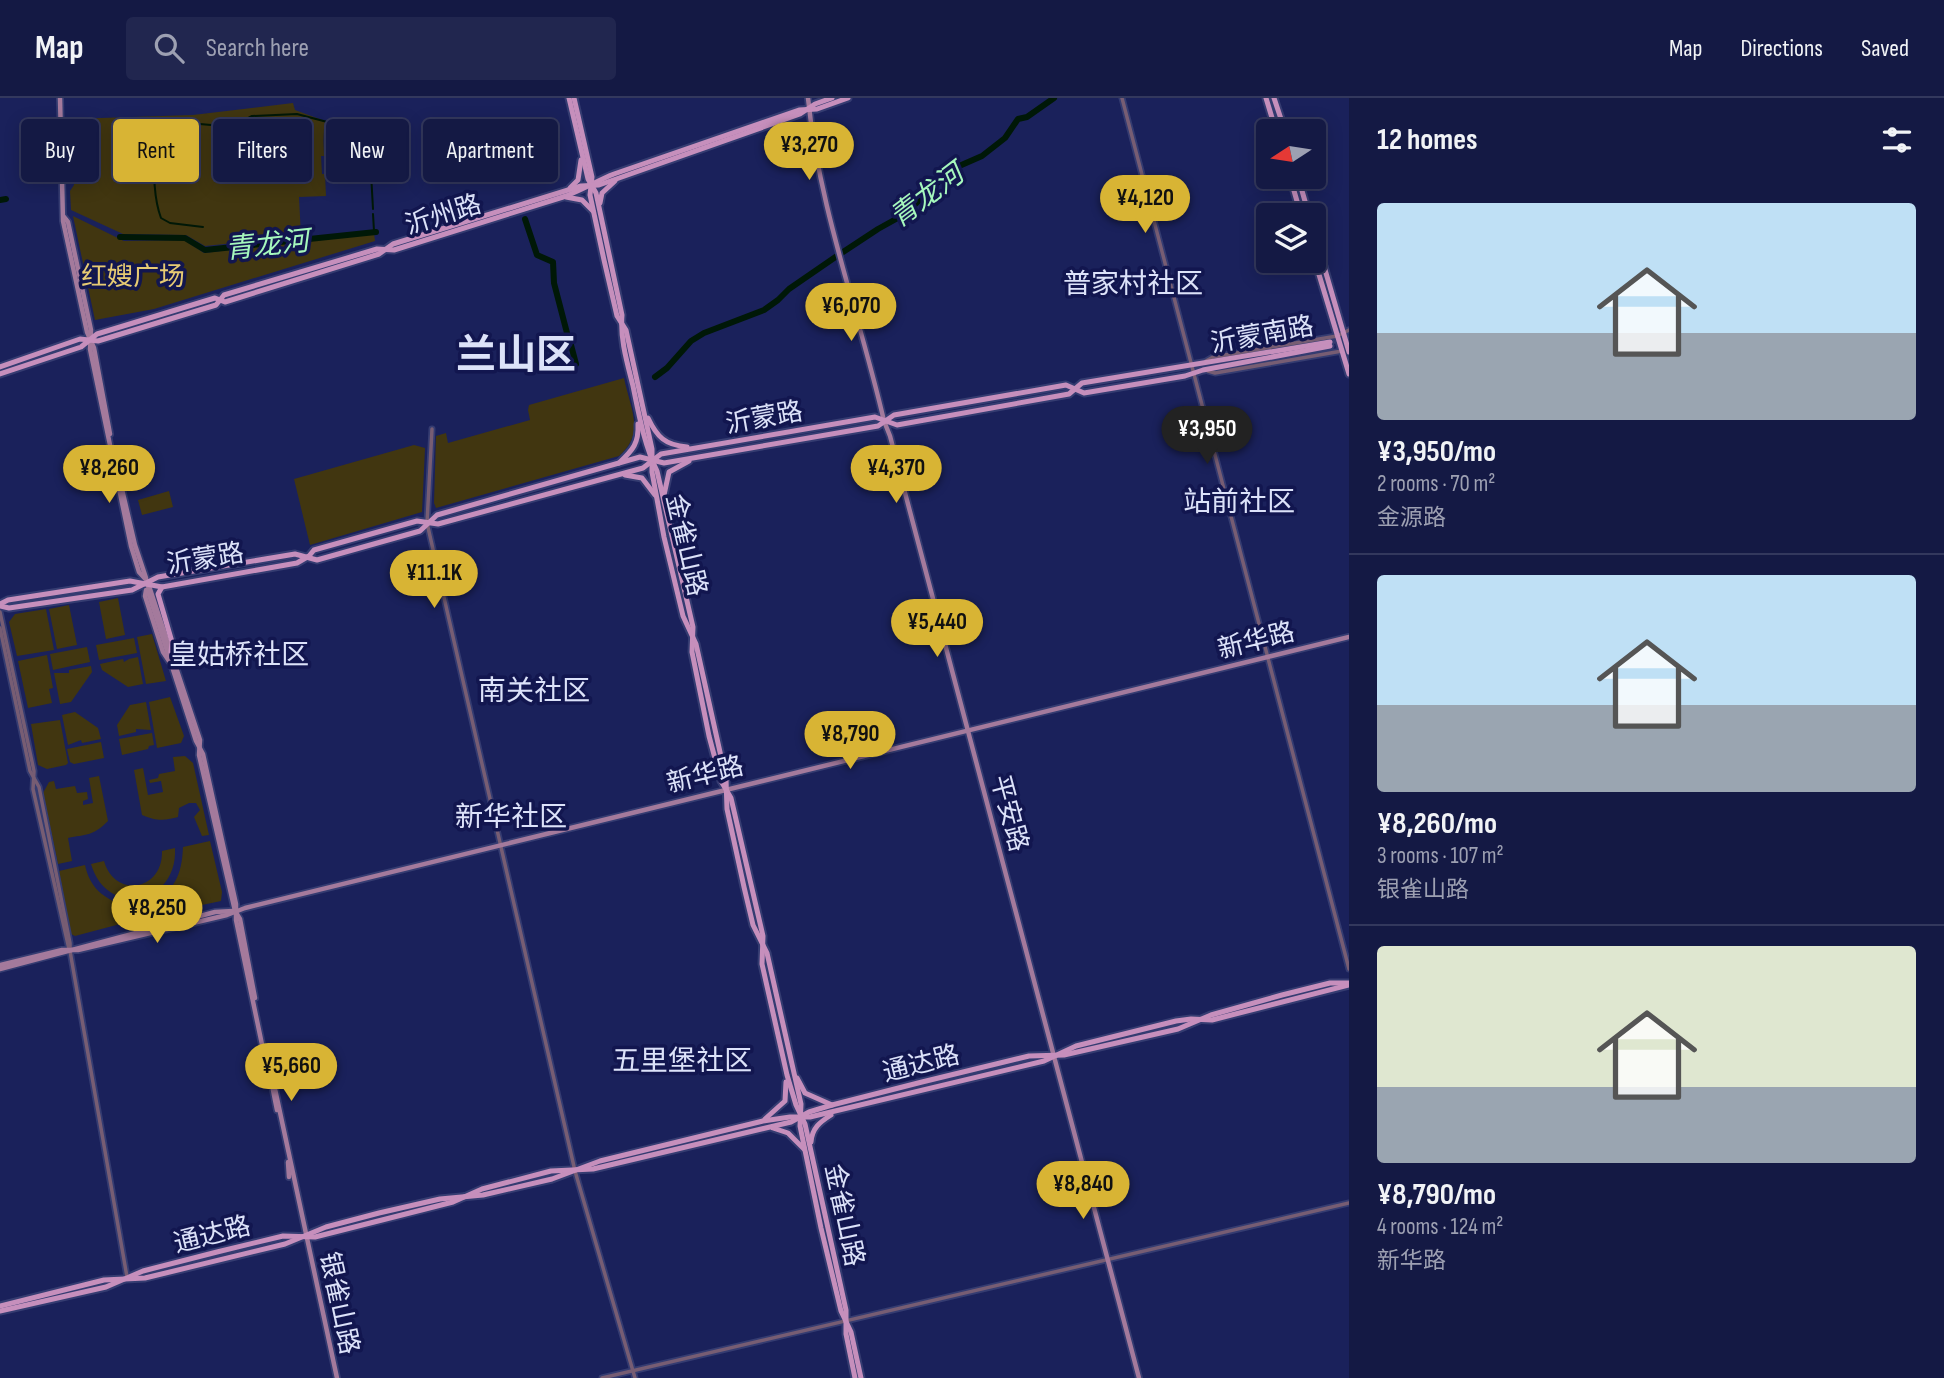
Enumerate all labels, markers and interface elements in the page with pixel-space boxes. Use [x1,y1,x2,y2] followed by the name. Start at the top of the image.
[126,17,616,80] search box
[35,28,84,68] text: Map
[150,29,188,67] icon: search
[206,33,309,64] text: Search here
[1669,34,1702,63] text: Map
[1740,34,1823,63] text: Directions
[1861,34,1909,63] text: Saved
[21,119,99,182] chip: Buy
[113,119,199,182] chip: Rent
[213,119,312,182] chip: Filters
[326,119,409,182] chip: New
[423,119,558,182] chip: Apartment
[1256,119,1326,189] north arrow
[1256,119,1326,273] map controls
[1878,121,1916,159] icon: filters
[752,122,866,182] pin: ¥3,270
[1377,122,1478,158] text: 12 homes
[780,131,838,159] text: ¥3,270
[883,155,974,235] water label: 青龙河
[1088,176,1202,235] pin: ¥4,120
[1116,184,1174,212] text: ¥4,120
[402,189,485,242] street label: 沂州路
[1256,203,1326,273] button: layers
[224,224,316,266] water label: 青龙河
[1584,249,1710,375] icon: home
[81,262,185,293] park label: 红嫂广场
[1063,268,1203,301] district label: 普家村社区
[794,284,908,343] pin: ¥6,070
[821,292,881,320] text: ¥6,070
[1208,311,1316,360] street label: 沂蒙南路
[456,332,576,380] district label: 兰山区
[723,396,805,441] street label: 沂蒙路
[1150,406,1264,466] pin: ¥3,950
[1177,415,1237,443] text: ¥3,950
[1377,434,1496,470] text: ¥3,950/mo
[52,446,166,505] pin: ¥8,260
[839,446,953,505] pin: ¥4,370
[79,454,139,482] text: ¥8,260
[867,454,925,482] text: ¥4,370
[1377,470,1495,498] text: 2 rooms · 70 m²
[1183,486,1295,519] district label: 站前社区
[659,491,712,599] street label: 金雀山路
[1377,504,1446,532] text: 金源路
[164,538,246,581] street label: 沂蒙路
[377,550,491,610] pin: ¥11.1K
[406,559,462,587] text: ¥11.1K
[880,600,994,659] pin: ¥5,440
[907,608,967,636] text: ¥5,440
[1215,617,1298,666] street label: 新华路
[1584,621,1710,747] icon: home
[169,639,309,672] district label: 皇姑桥社区
[478,675,590,708] district label: 南关社区
[793,712,907,771] pin: ¥8,790
[820,720,880,748] text: ¥8,790
[664,751,747,800] street label: 新华路
[983,772,1034,855] street label: 平安路
[455,801,567,834] district label: 新华社区
[1377,806,1497,842] text: ¥8,260/mo
[1377,842,1504,870] text: 3 rooms · 107 m²
[1377,876,1469,904] text: 银雀山路
[100,886,214,945] pin: ¥8,250
[127,894,187,922] text: ¥8,250
[1584,992,1710,1118] icon: home
[880,1040,963,1089] street label: 通达路
[234,1044,348,1103] pin: ¥5,660
[612,1045,752,1078] district label: 五里堡社区
[261,1052,321,1080] text: ¥5,660
[818,1161,870,1269] street label: 金雀山路
[1026,1162,1140,1221] pin: ¥8,840
[1053,1170,1113,1198] text: ¥8,840
[1377,1177,1496,1213] text: ¥8,790/mo
[171,1211,254,1260] street label: 通达路
[1377,1213,1503,1241] text: 4 rooms · 124 m²
[1377,1247,1446,1275] text: 新华路
[313,1249,365,1357] street label: 银雀山路

